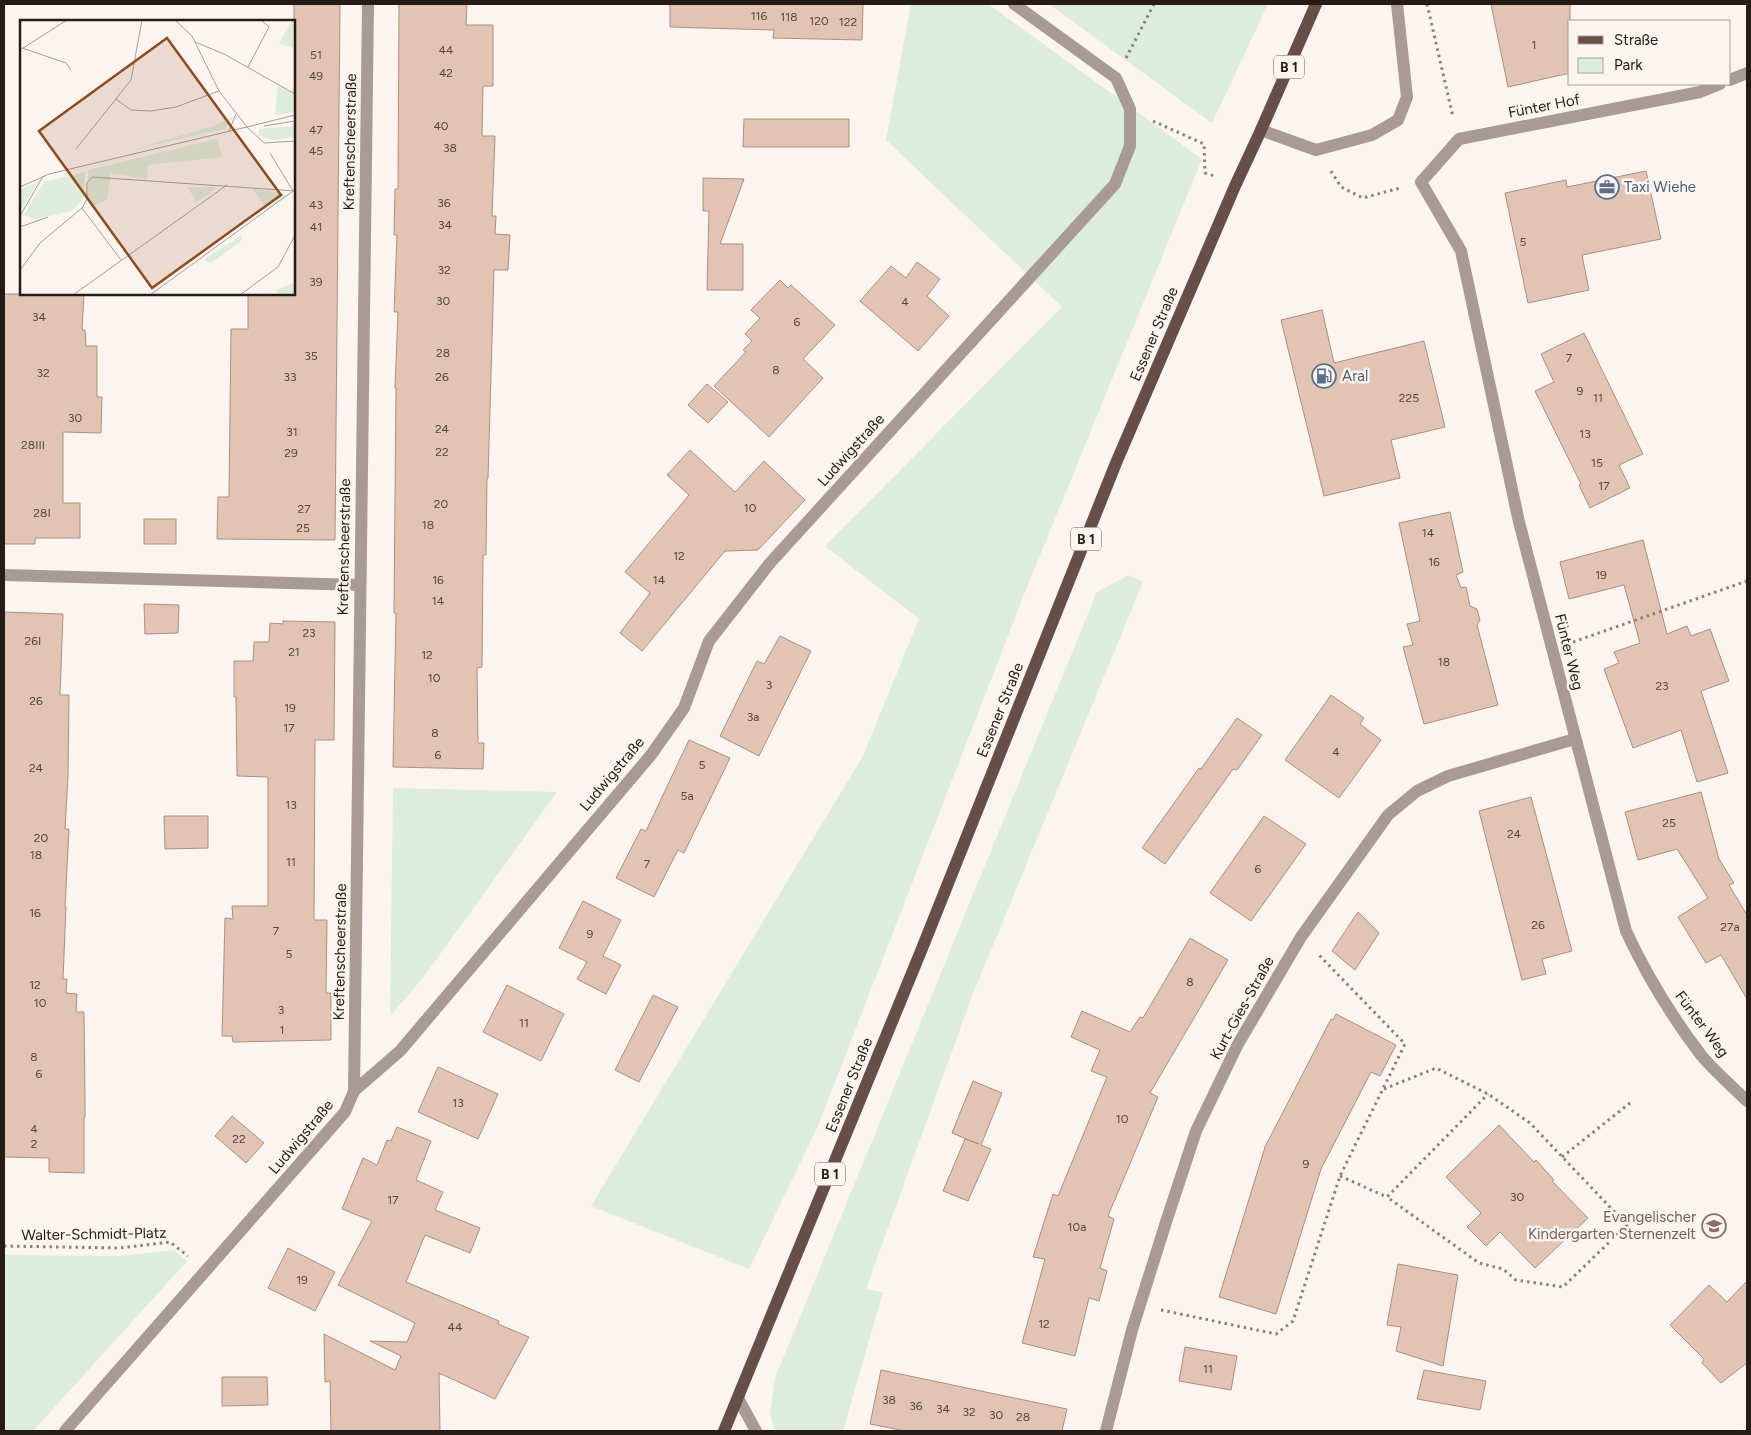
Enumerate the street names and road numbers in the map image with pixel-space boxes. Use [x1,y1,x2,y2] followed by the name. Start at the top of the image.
[1274,56,1304,78] road number: B 1
[340,73,360,211] street label: Kreftenscheerstraße
[1507,90,1582,122] street label: Fünter Hof
[1126,284,1182,384] street label: Essener Straße
[814,410,888,490] street label: Ludwigstraße
[334,478,354,616] street label: Kreftenscheerstraße
[1071,528,1101,550] road number: B 1
[1551,612,1587,692] street label: Fünter Weg
[973,660,1027,760] street label: Essener Straße
[576,733,648,815] street label: Ludwigstraße
[330,883,350,1021] street label: Kreftenscheerstraße
[1206,953,1278,1063] street label: Kurt-Gies-Straße
[1671,987,1733,1061] street label: Fünter Weg
[822,1035,876,1135] street label: Essener Straße
[265,1096,337,1178] street label: Ludwigstraße
[815,1162,845,1186] road number: B 1
[21,1224,167,1244] street label: Walter-Schmidt-Platz

